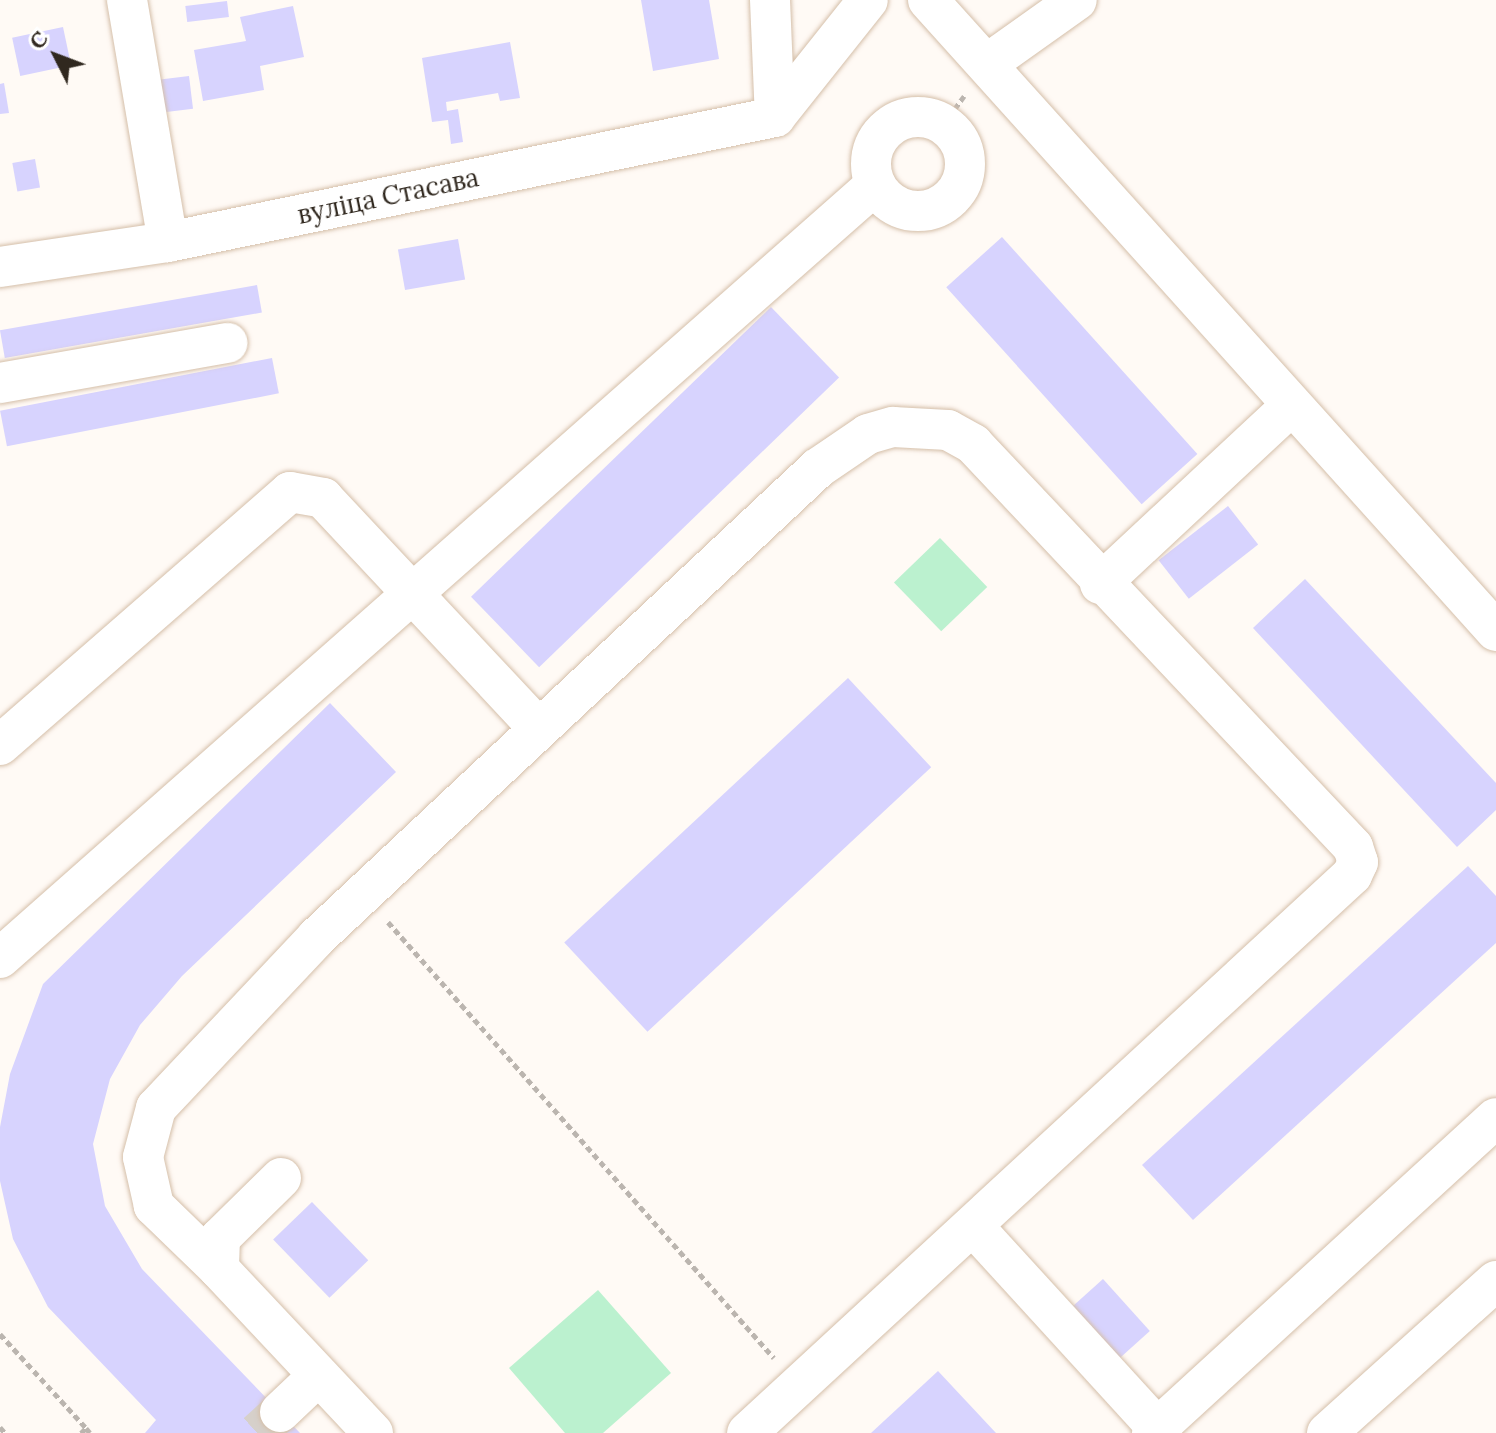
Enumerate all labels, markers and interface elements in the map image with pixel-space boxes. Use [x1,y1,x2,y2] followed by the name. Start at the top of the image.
[16,16,96,96] north arrow
[23,25,54,55] text: С
[294,162,482,230] street label: вуліца Стасава

